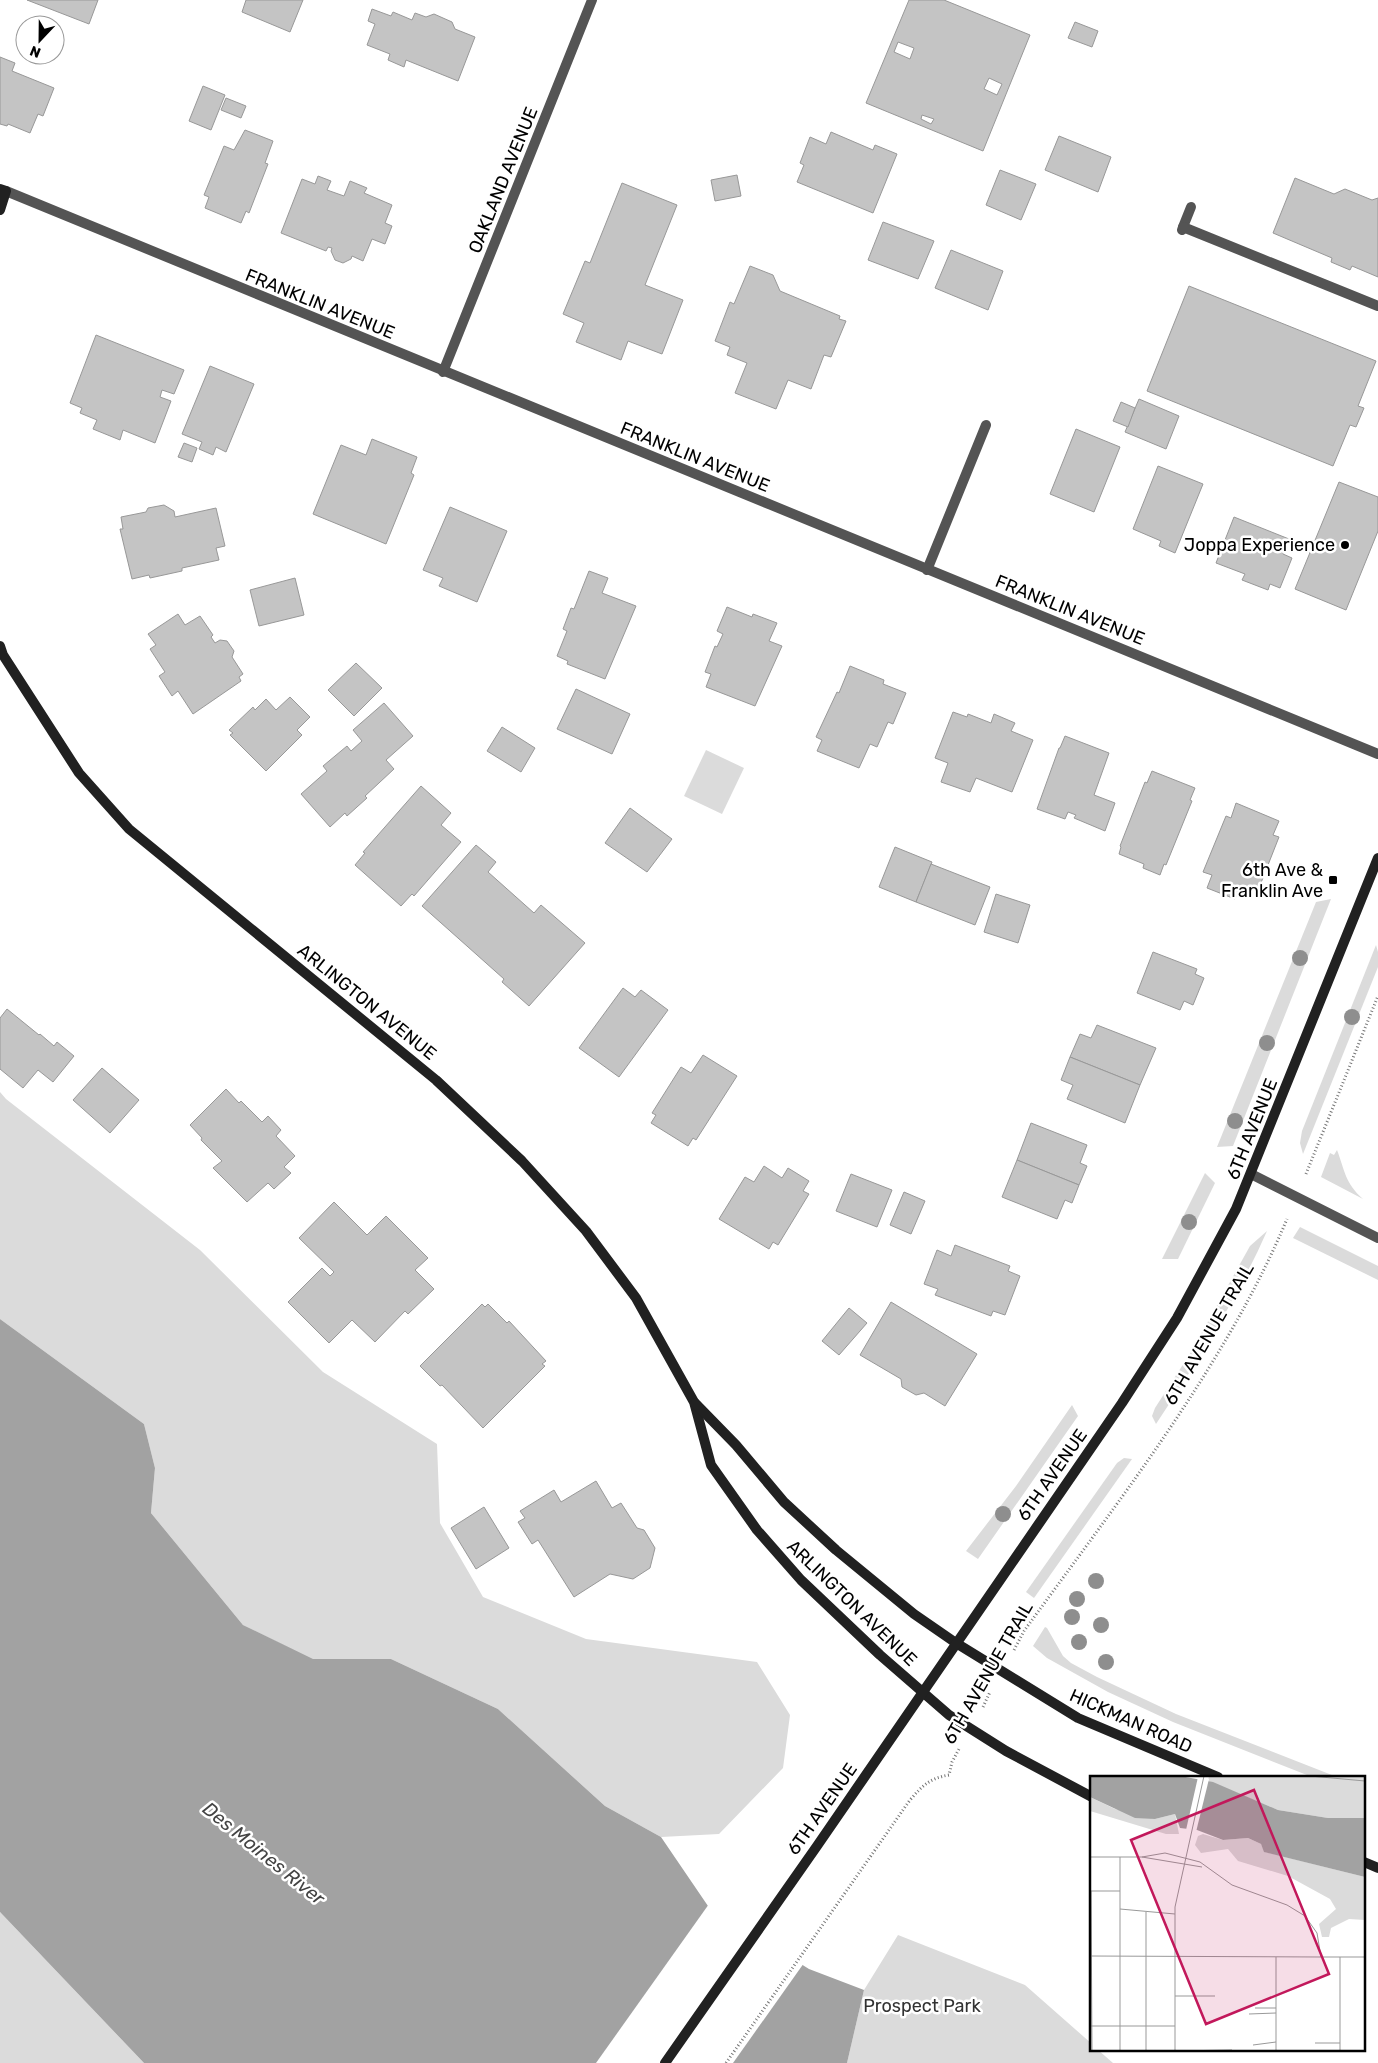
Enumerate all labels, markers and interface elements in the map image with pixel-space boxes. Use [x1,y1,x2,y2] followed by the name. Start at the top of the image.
[15,15,65,65] north arrow
[27,42,43,61] text: N
[464,104,542,256] street label: OAKLAND AVENUE
[242,264,398,344] street label: FRANKLIN AVENUE
[617,417,773,497] street label: FRANKLIN AVENUE
[1184,534,1335,556] place label: Joppa Experience
[1339,539,1351,551] marker: Joppa Experience
[992,570,1148,650] street label: FRANKLIN AVENUE
[1221,859,1323,902] place label: 6th Ave & Franklin Ave
[1327,874,1339,886] marker: 6th Ave & Franklin Ave
[293,939,441,1065] street label: ARLINGTON AVENUE
[1222,1075,1282,1183] street label: 6TH AVENUE
[1159,1259,1259,1409] street label: 6TH AVENUE TRAIL
[1012,1425,1092,1525] street label: 6TH AVENUE
[782,1535,922,1671] street label: ARLINGTON AVENUE
[938,1598,1038,1748] street label: 6TH AVENUE TRAIL
[1066,1684,1196,1758] street label: HICKMAN ROAD
[782,1759,862,1859] street label: 6TH AVENUE
[1090,1776,1366,2050] inset map
[198,1797,330,1910] water label: Des Moines River
[863,1995,981,2017] park label: Prospect Park

